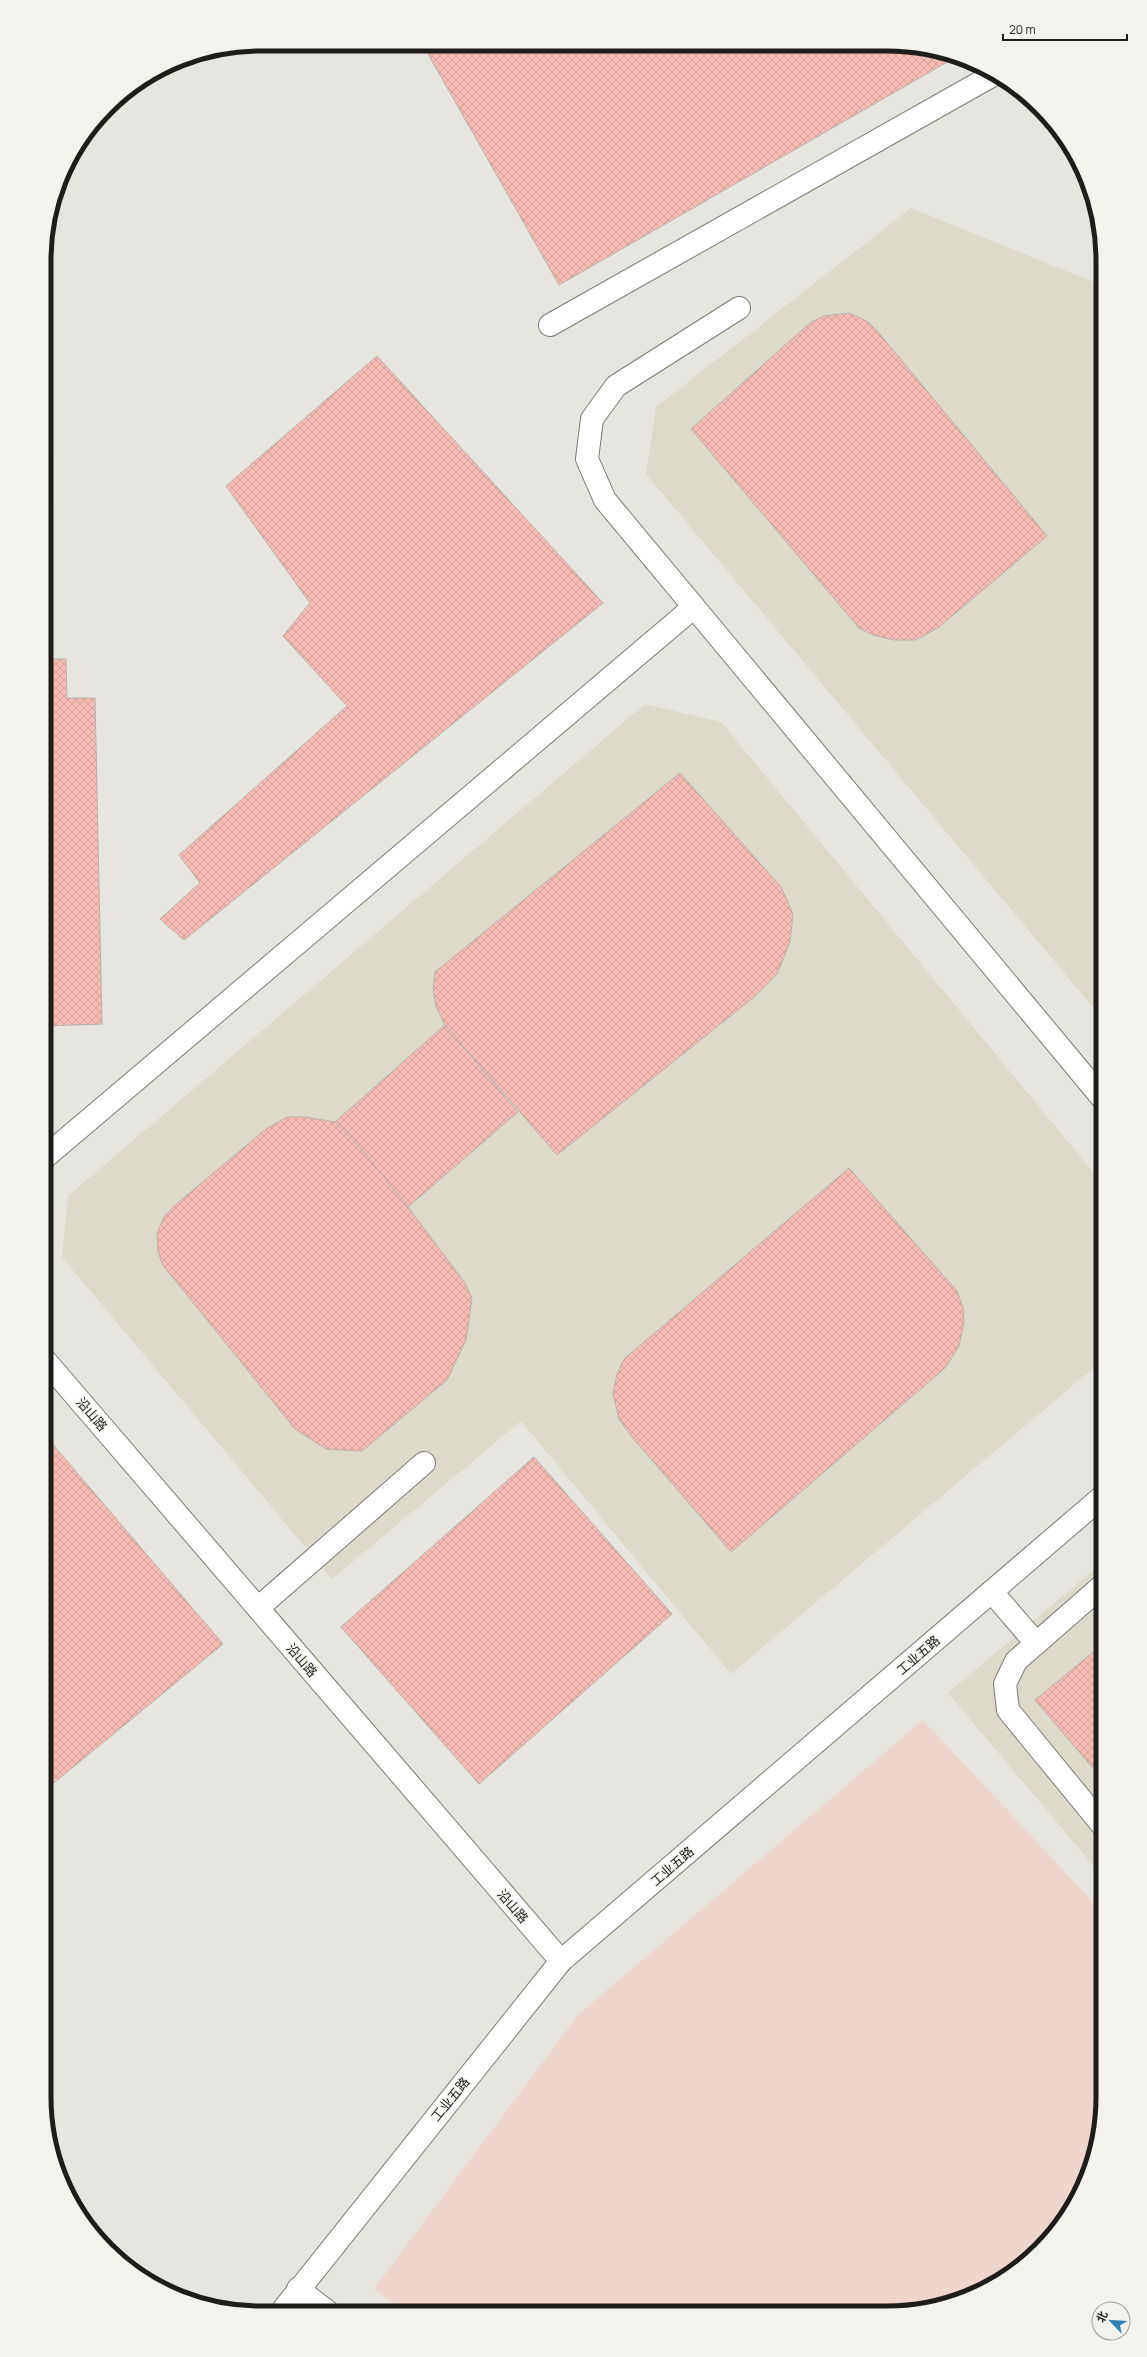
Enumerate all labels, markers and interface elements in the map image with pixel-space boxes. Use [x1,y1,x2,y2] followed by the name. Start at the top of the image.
[1003,16,1127,42] scale bar
[1009,21,1036,38] text: 20 m
[72,1393,112,1435] street label: 沿山路
[892,1631,944,1679] street label: 工业五路
[282,1639,322,1681] street label: 沿山路
[646,1842,698,1890] street label: 工业五路
[493,1885,533,1927] street label: 沿山路
[427,2073,473,2125] street label: 工业五路
[1091,2301,1131,2341] north arrow
[1092,2308,1111,2325] text: 北

